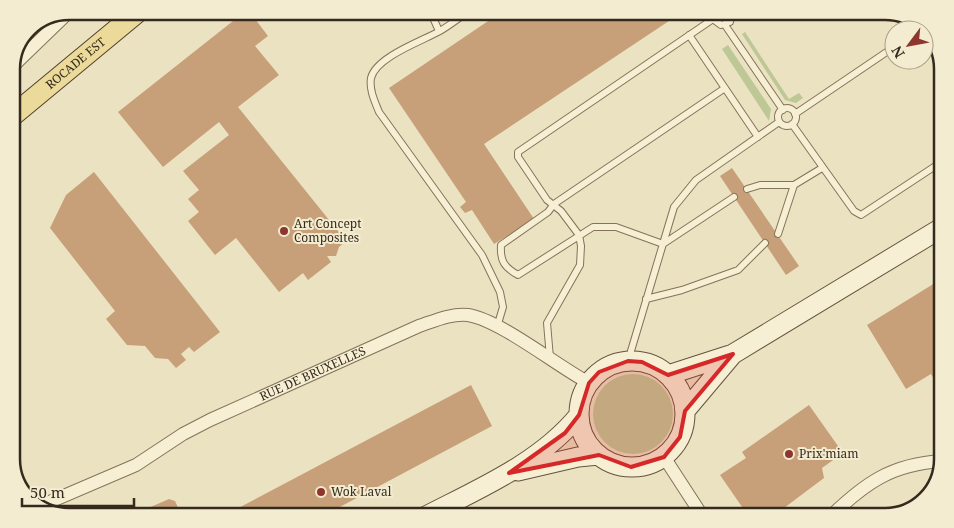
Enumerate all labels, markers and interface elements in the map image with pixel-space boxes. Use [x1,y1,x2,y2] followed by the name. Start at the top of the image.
[884,20,934,70] north arrow
[42,33,109,93] street label: ROCADE EST
[887,42,909,62] text: N
[294,215,361,246] place label: Art Concept Composites
[278,225,290,237] marker: Art Concept Composites
[257,342,368,405] street label: RUE DE BRUXELLES
[799,445,859,462] place label: Prix'miam
[783,448,795,460] marker: Prix'miam
[22,476,135,508] scale bar
[30,482,65,502] text: 50 m
[331,483,392,500] place label: Wok Laval
[315,486,327,498] marker: Wok Laval

